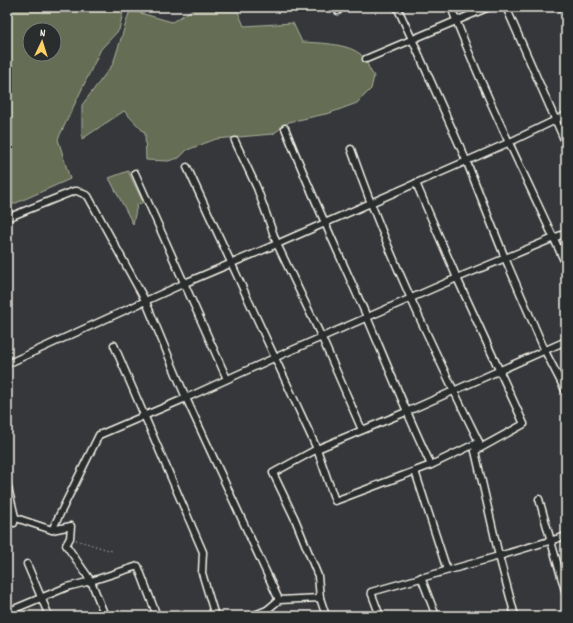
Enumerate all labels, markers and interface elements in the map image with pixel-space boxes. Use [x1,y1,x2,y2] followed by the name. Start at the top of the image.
[22,22,62,62] north arrow
[39,26,46,42] text: N

